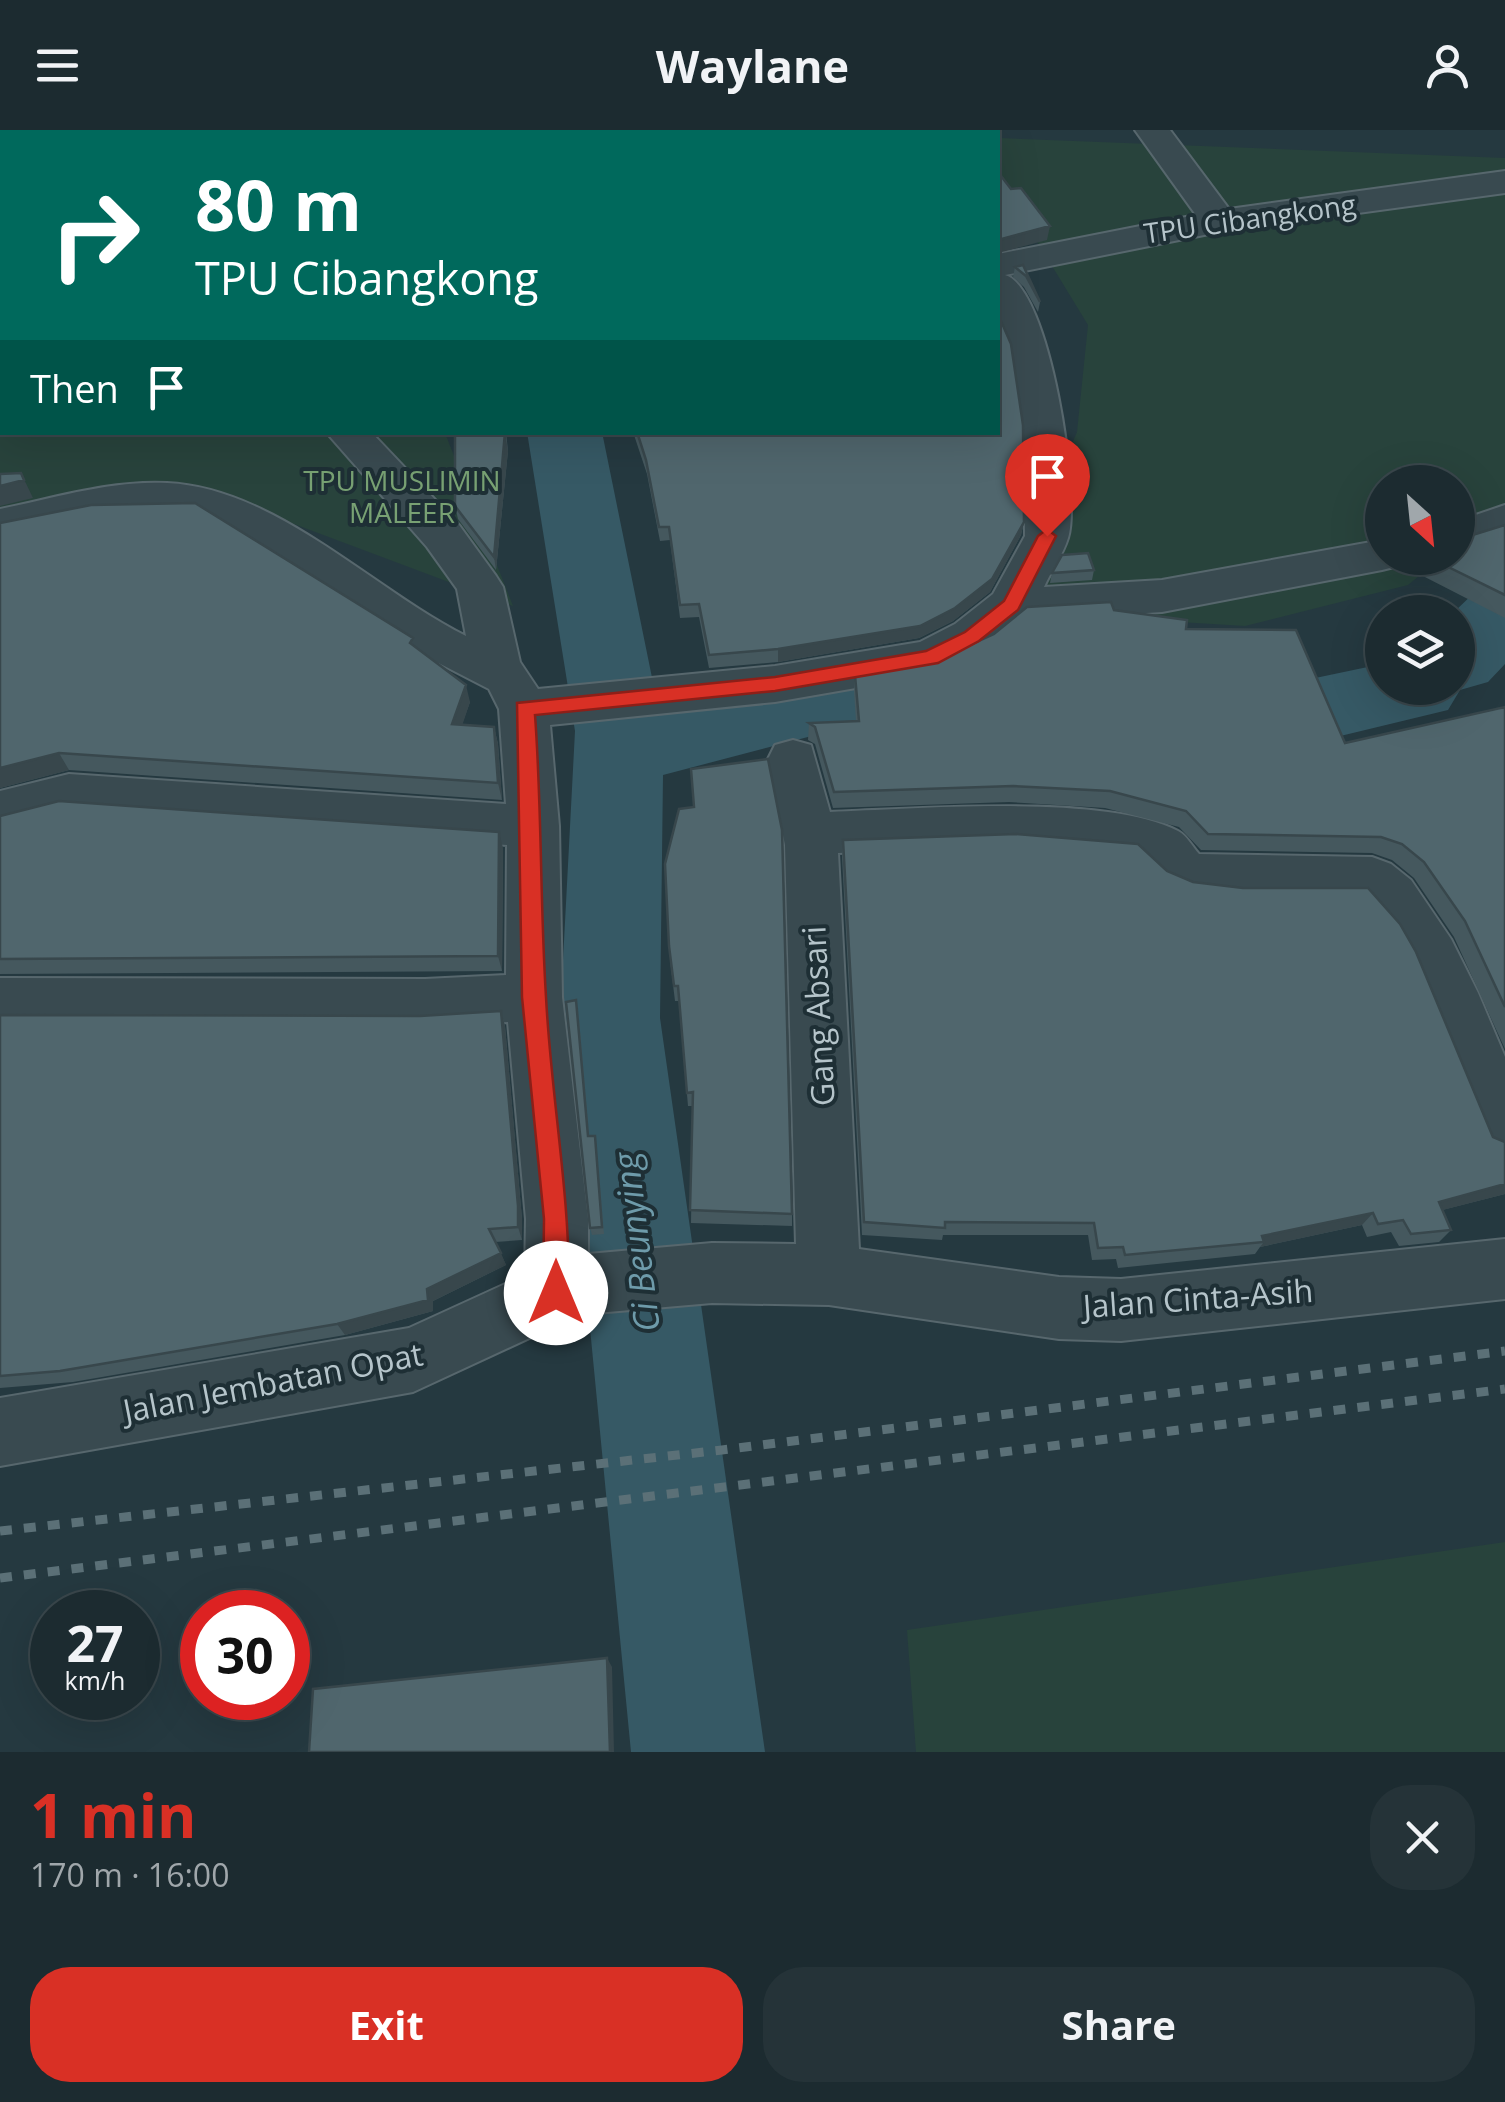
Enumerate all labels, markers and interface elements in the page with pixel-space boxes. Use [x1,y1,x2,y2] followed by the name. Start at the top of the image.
[656,35,849,96] text: Waylane
[30,38,85,93] icon: menu
[1420,38,1475,93] icon: person
[195,156,362,252] text: 80 m
[30,170,160,300] icon: right
[1141,184,1358,252] street label: TPU Cibangkong
[195,247,538,308] text: TPU Cibangkong
[139,360,194,415] icon: arrive
[30,362,119,414] text: Then
[1005,434,1090,537] pin
[1020,449,1075,504] icon: arrive
[303,461,501,531] park label: TPU MUSLIMIN MALEER
[1365,465,1475,575] north arrow
[1365,465,1475,705] map controls
[1365,595,1475,705] button: layers
[791,925,844,1107] street label: Gang Absari
[601,1148,670,1335] water label: Ci Beunying
[504,1241,608,1345] position arrow
[1078,1268,1314,1327] street label: Jalan Cinta-Asih
[116,1331,426,1432] street label: Jalan Jembatan Opat
[180,1590,310,1720] speed limit sign: 30
[66,1609,124,1677] text: 27
[65,1663,125,1697] text: km/h
[30,1774,197,1856] text: 1 min
[1370,1785,1475,1890] button: close
[30,1853,229,1896] text: 170 m · 16:00
[30,1967,743,2082] button: Exit
[763,1967,1475,2082] button: Share

